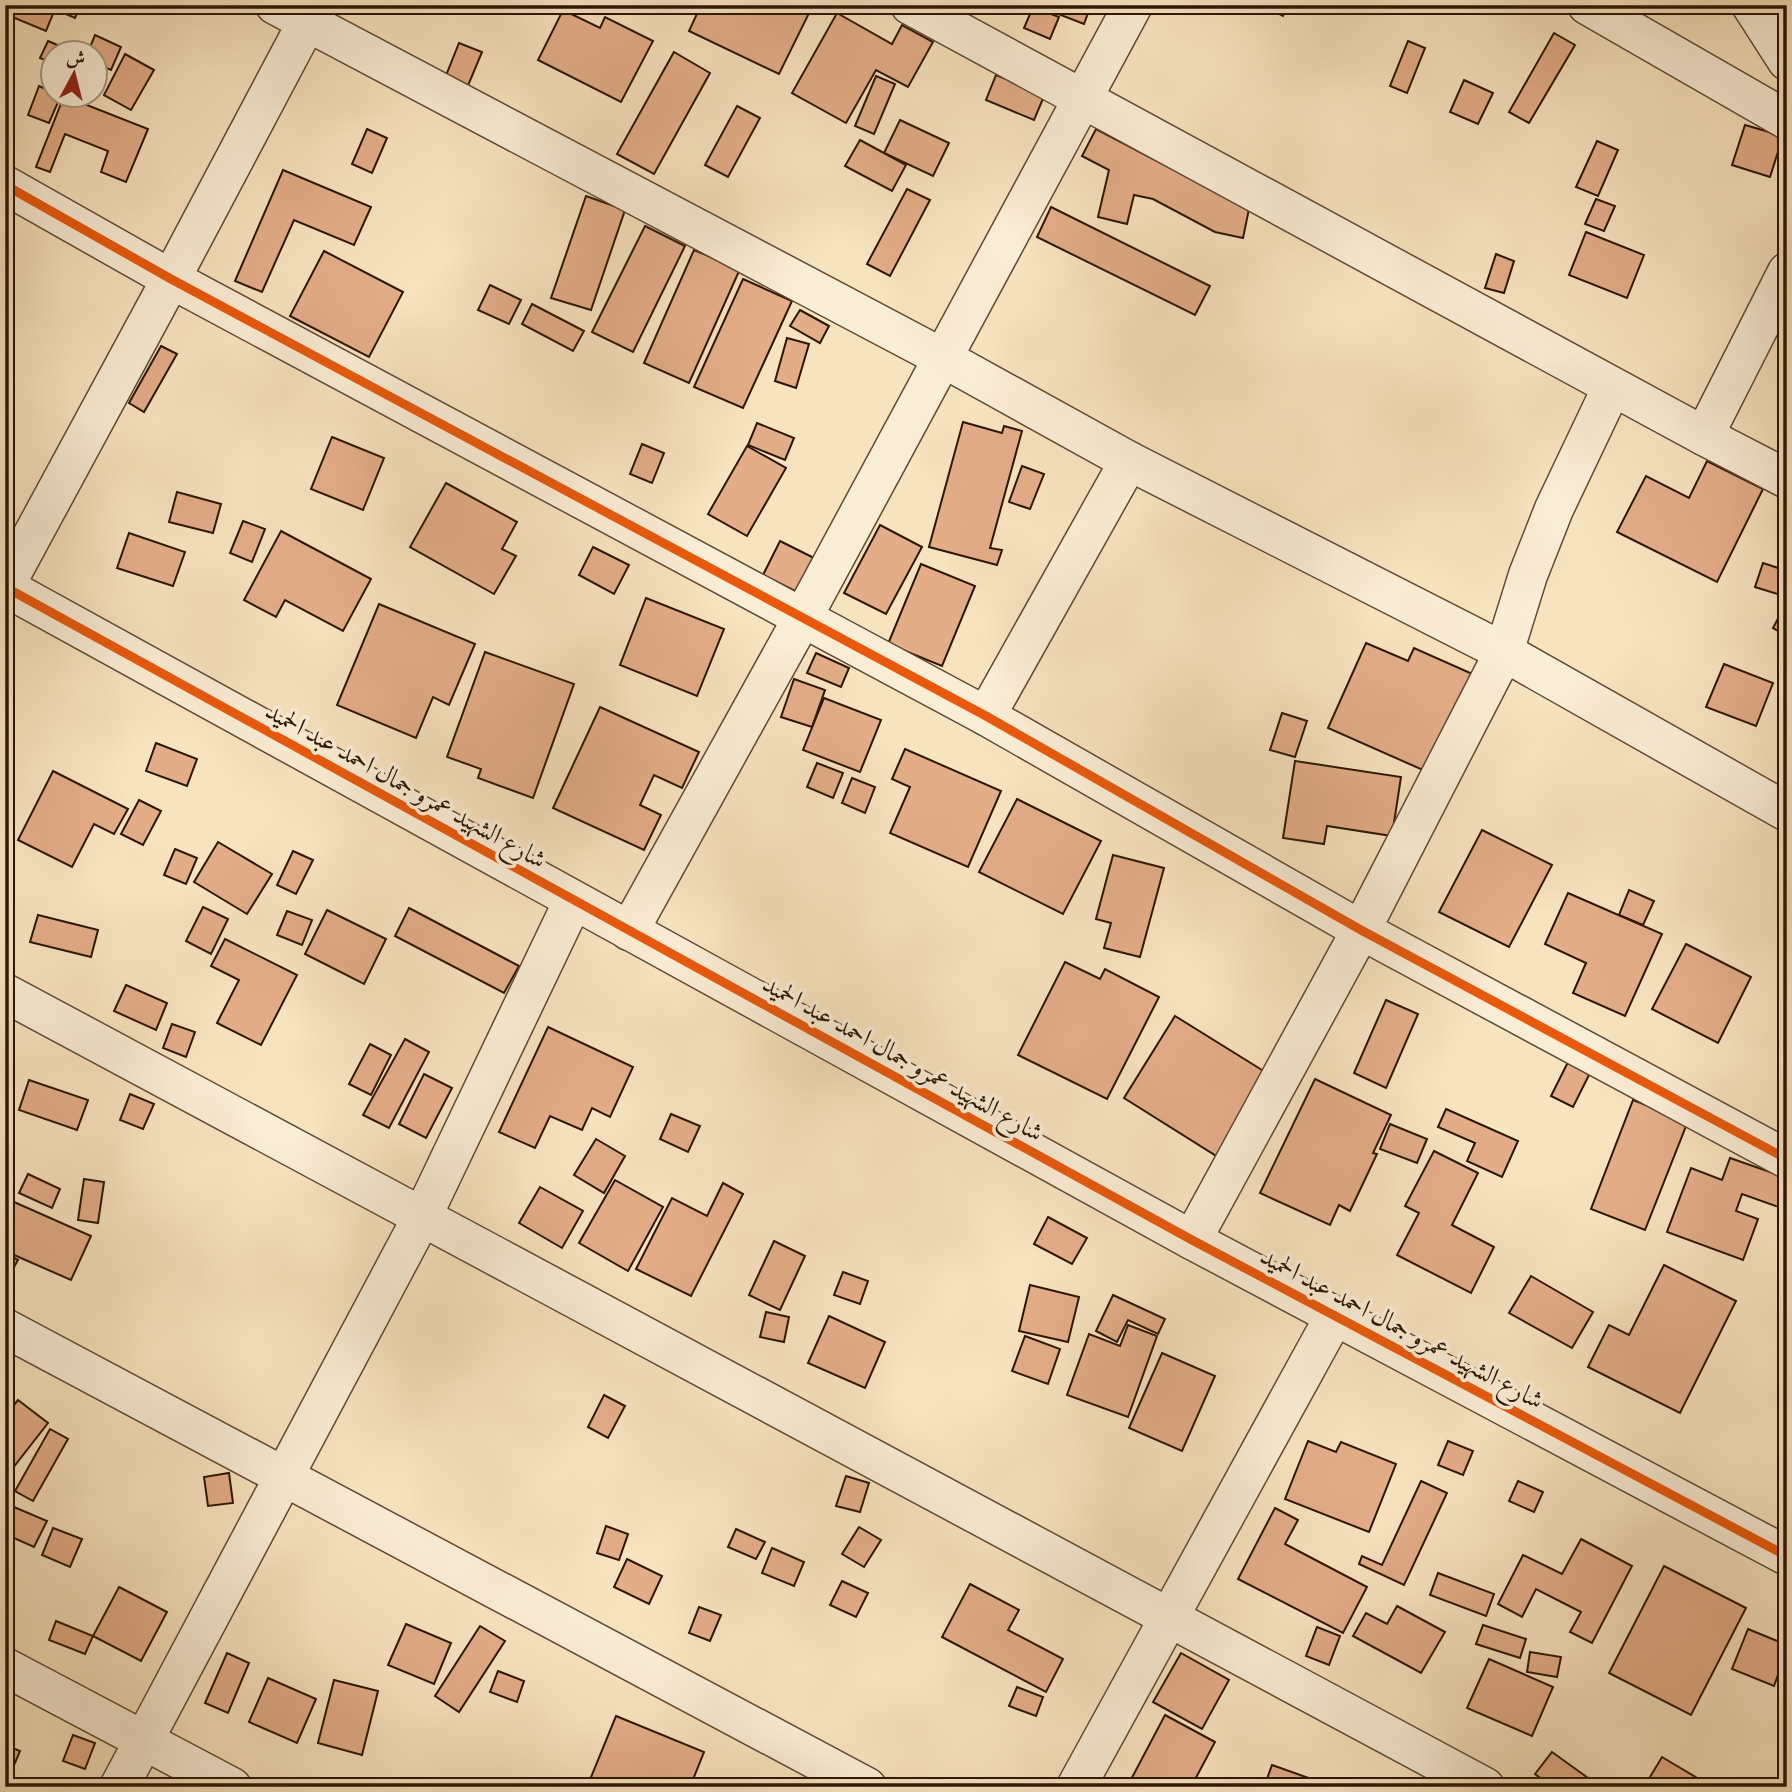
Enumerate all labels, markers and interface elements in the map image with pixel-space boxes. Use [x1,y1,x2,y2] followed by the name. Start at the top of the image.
[38,38,108,108] north arrow
[65,46,87,70] text: ش
[257,695,552,881] street label: شارع الشهيد عمرو جمال احمد عبد الحميد
[754,968,1049,1154] street label: شارع الشهيد عمرو جمال احمد عبد الحميد
[1252,1240,1549,1421] street label: شارع الشهيد عمرو جمال احمد عبد الحميد

